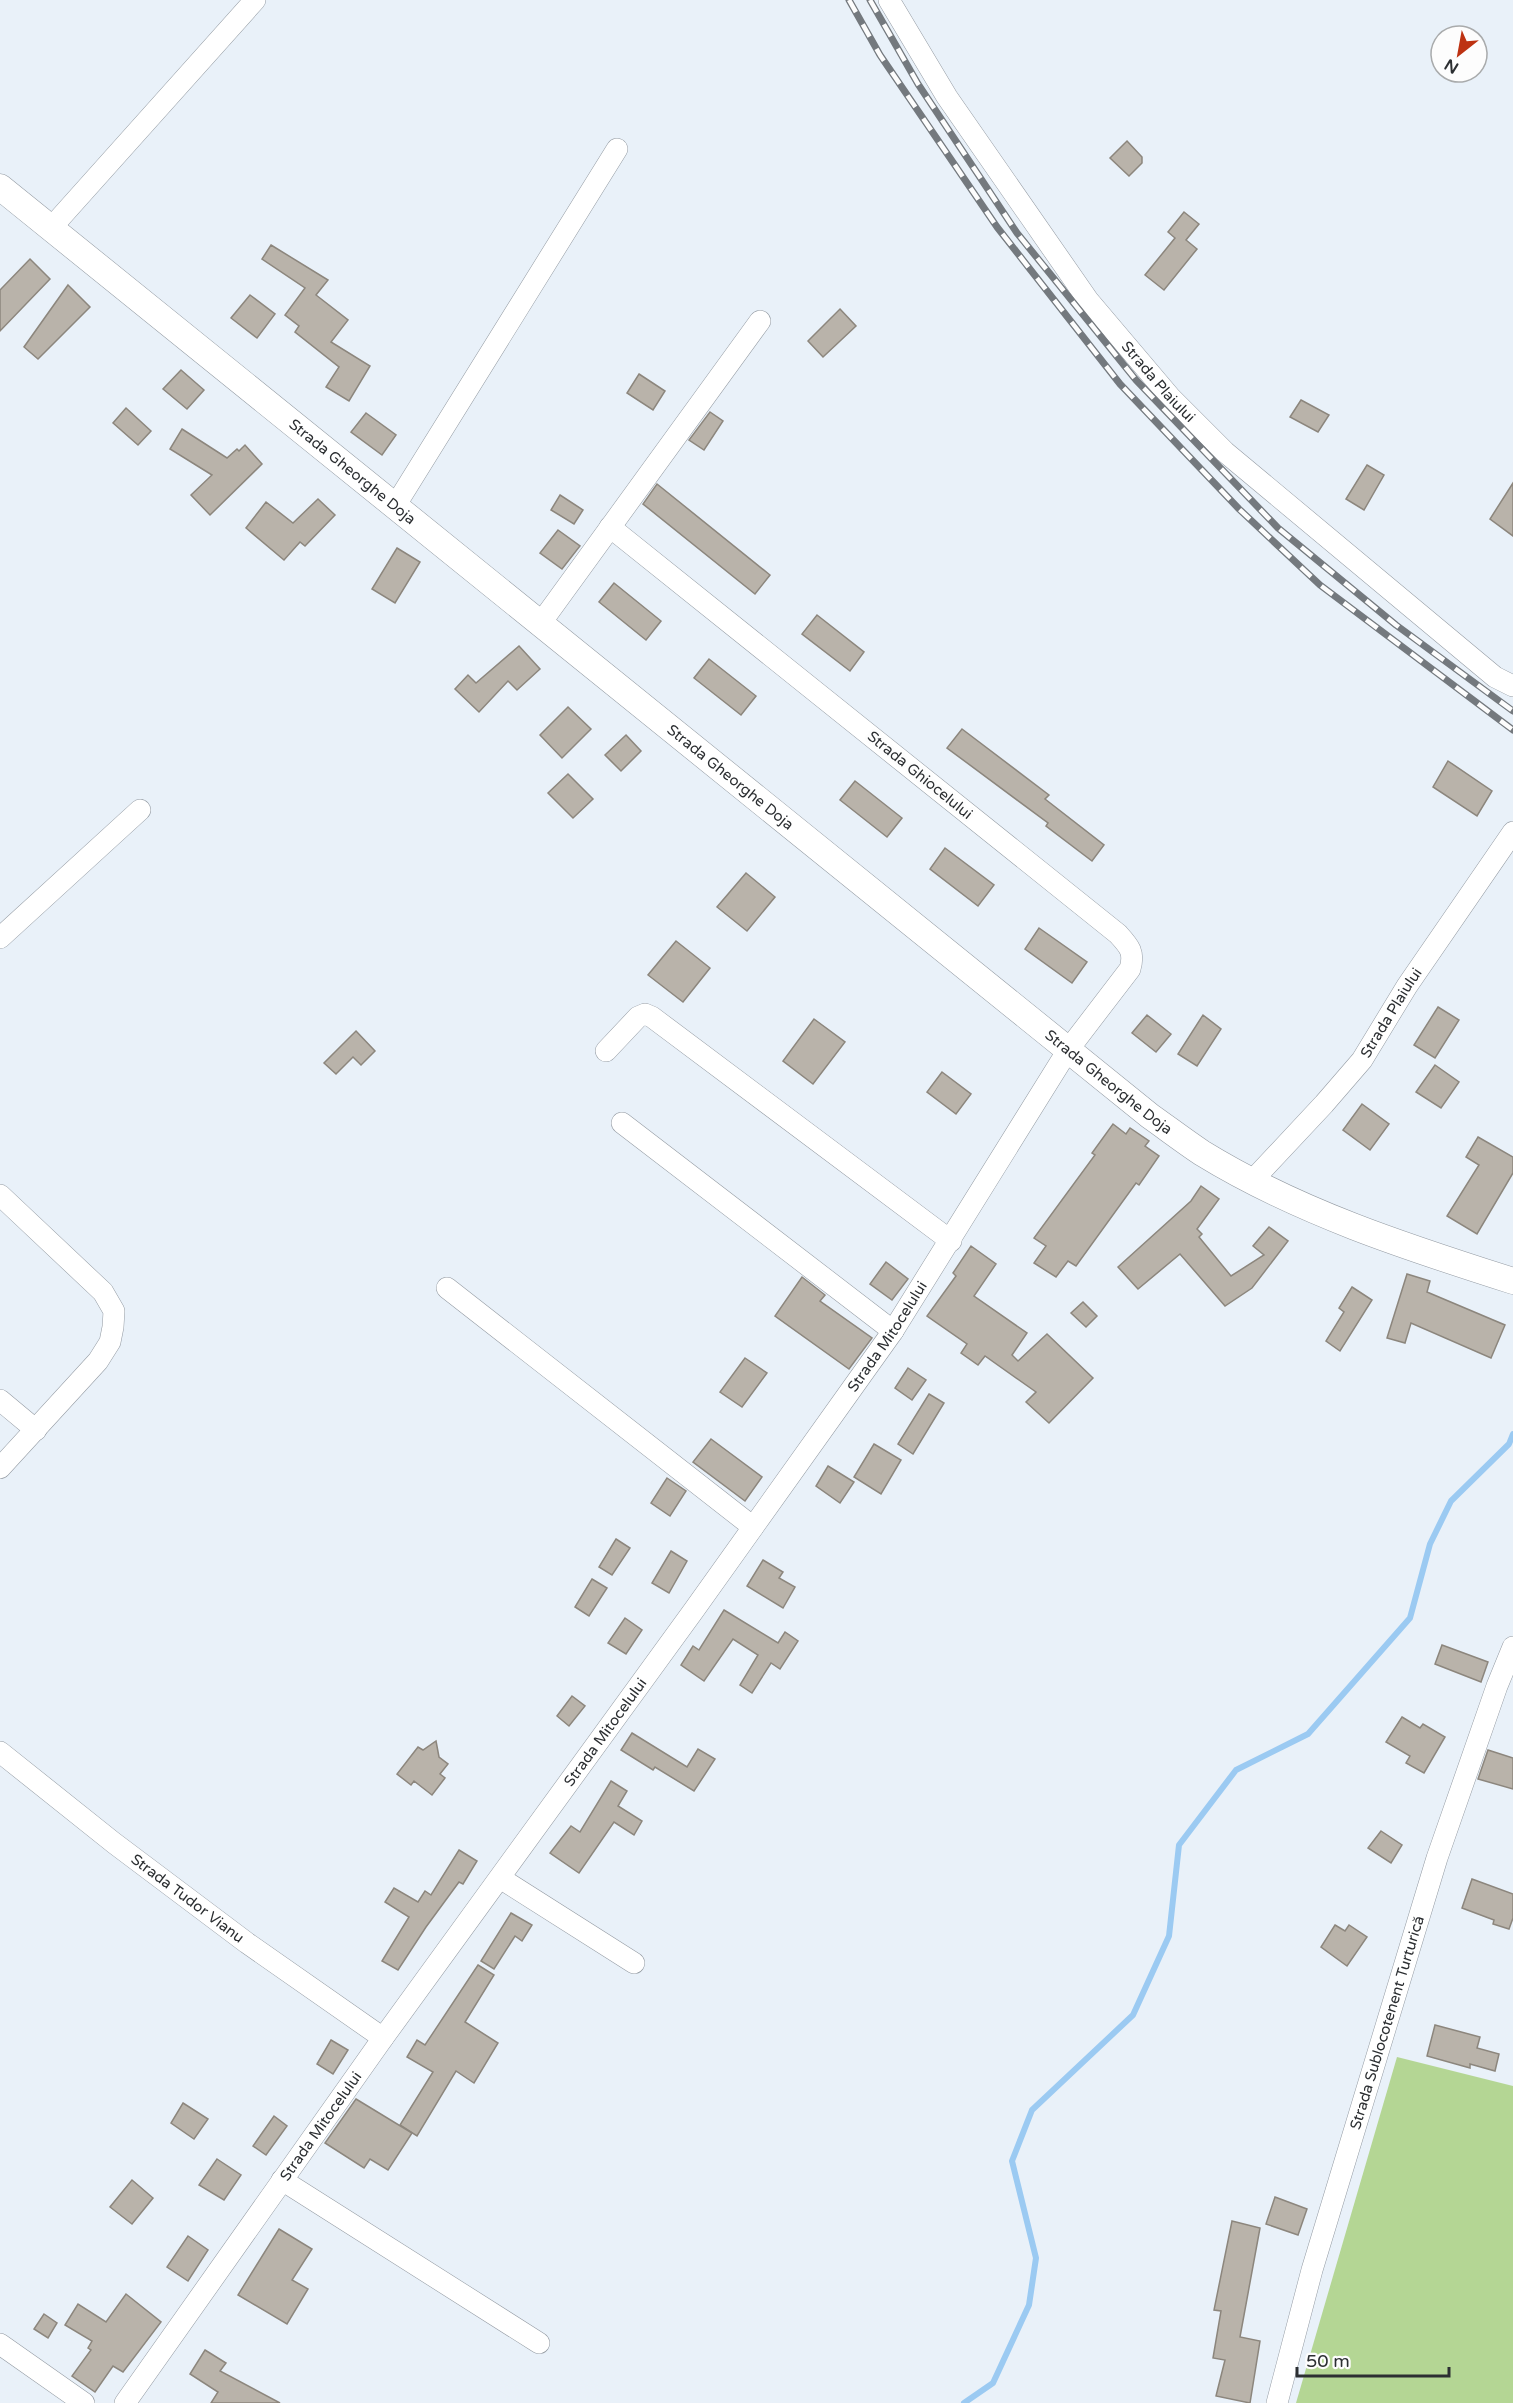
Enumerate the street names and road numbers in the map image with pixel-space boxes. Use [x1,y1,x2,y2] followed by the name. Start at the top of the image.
[1118,337,1199,426] street label: Strada Plaiului
[285,415,419,528] street label: Strada Gheorghe Doja
[663,721,797,834] street label: Strada Gheorghe Doja
[864,727,976,823] street label: Strada Ghiocelului
[1357,964,1426,1061] street label: Strada Plaiului
[1042,1026,1176,1138] street label: Strada Gheorghe Doja
[844,1278,931,1395] street label: Strada Mitocelului
[560,1675,651,1790] street label: Strada Mitocelului
[127,1850,248,1947] street label: Strada Tudor Vianu
[1346,1914,1428,2132] street label: Strada Sublocotenent Turturică
[276,2068,365,2184] street label: Strada Mitocelului

